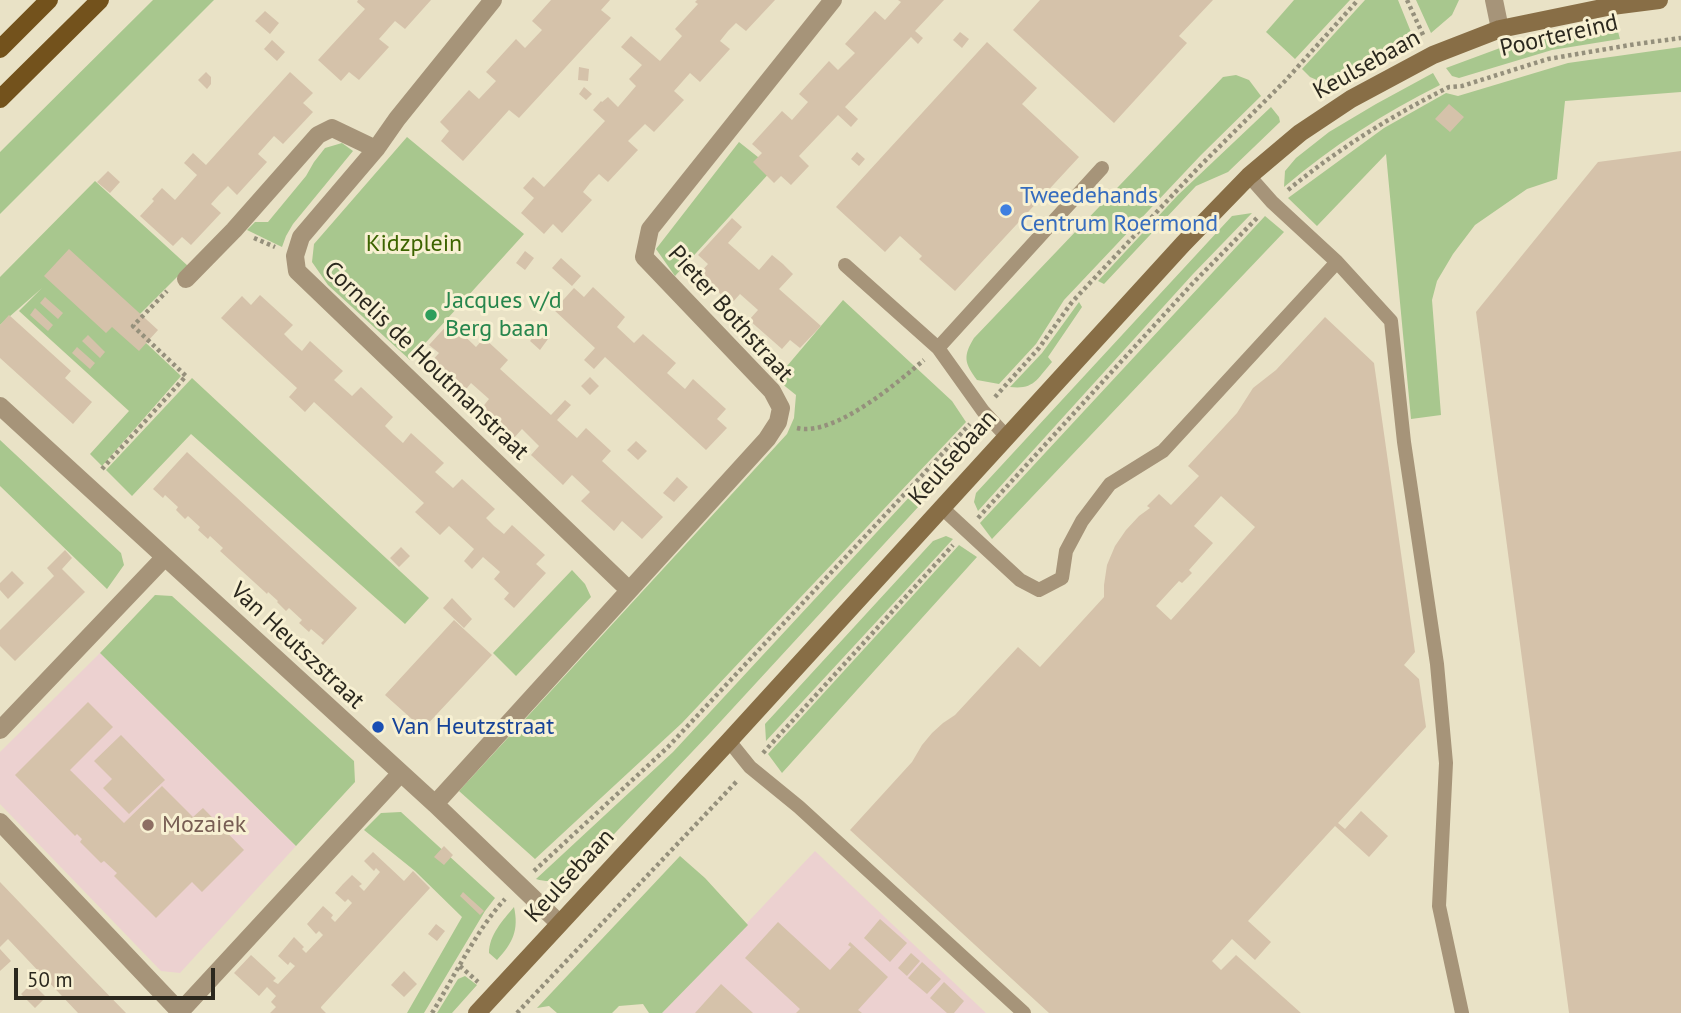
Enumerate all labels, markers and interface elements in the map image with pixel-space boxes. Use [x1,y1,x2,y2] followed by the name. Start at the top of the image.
[1497,8,1621,64] street label: Poortereind
[1308,24,1426,106] street label: Keulsebaan
[1020,182,1218,238] place label: Tweedehands Centrum Roermond
[998,202,1014,218] marker: Tweedehands Centrum Roermond
[366,230,462,258] park label: Kidzplein
[661,240,799,388] street label: Pieter Bothstraat
[318,256,534,466] street label: Cornelis de Houtmanstraat
[445,287,562,343] place label: Jacques v/d Berg baan
[423,307,439,323] marker: Jacques v/d Berg baan
[903,405,1003,511] street label: Keulsebaan
[224,577,370,715] street label: Van Heutszstraat
[392,713,554,741] place label: Van Heutzstraat
[370,719,386,735] marker: Van Heutzstraat
[162,811,246,839] place label: Mozaiek
[140,817,156,833] marker: Mozaiek
[519,823,621,929] street label: Keulsebaan
[18,954,219,998] scale bar
[27,966,73,993] text: 50 m

